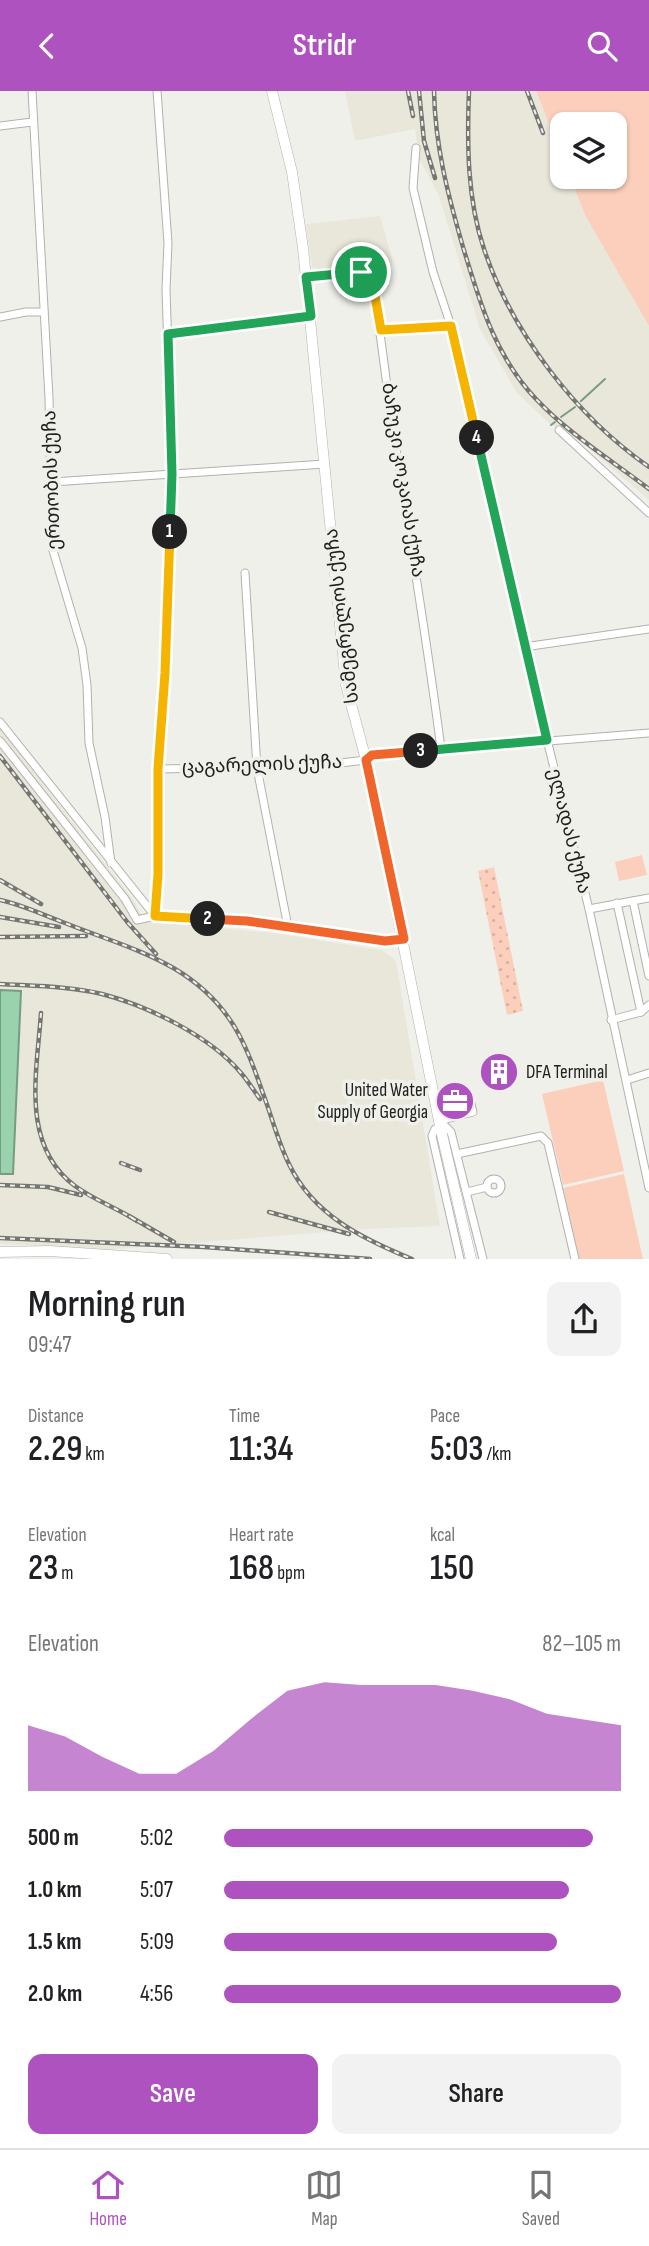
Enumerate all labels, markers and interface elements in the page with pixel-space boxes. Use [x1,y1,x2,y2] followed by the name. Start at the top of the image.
[293,26,356,65] text: Stridr
[28,27,66,65] icon: back
[583,27,621,65] icon: search
[550,112,627,189] map controls
[550,112,627,189] button: layers
[331,242,391,302] pin
[342,253,380,291] icon: arrive
[376,381,430,579] street label: ბაჩუკი კოკაიას ქუჩა
[38,410,66,550] street label: ერთობის ქუჩა
[460,421,494,455] pin: 4
[472,426,481,449] text: 4
[152,515,188,549] pin: 1
[166,520,173,543] text: 1
[320,527,364,705] street label: სამეგრელოს ქუჩა
[404,733,438,769] pin: 3
[416,739,425,762] text: 3
[181,751,343,779] street label: ცაგარელის ქუჩა
[542,766,596,896] street label: ელადას ქუჩა
[190,901,226,937] pin: 2
[203,907,212,930] text: 2
[478,1051,520,1093] building icon: DFA Terminal
[526,1061,608,1084] place label: DFA Terminal
[318,1079,429,1124] place label: United Water Supply of Georgia
[434,1080,476,1122] office icon: United Water Supply of Georgia
[28,1282,186,1327] text: Morning run
[547,1282,621,1356] button: share
[28,1331,71,1359] text: 09:47
[28,1405,84,1428] text: Distance
[229,1405,260,1428] text: Time
[430,1405,460,1428] text: Pace
[28,1428,82,1471] text: 2.29
[229,1428,293,1471] text: 11:34
[430,1428,484,1471] text: 5:03
[82,1443,105,1466] text: km
[484,1443,511,1466] text: /km
[28,1524,87,1547] text: Elevation
[229,1524,294,1547] text: Heart rate
[430,1524,455,1547] text: kcal
[28,1547,58,1590] text: 23
[229,1547,274,1590] text: 168
[430,1547,474,1590] text: 150
[58,1562,74,1585] text: m
[274,1562,305,1585] text: bpm
[28,1630,99,1658] text: Elevation
[542,1630,621,1658] text: 82–105 m
[28,1824,79,1852] text: 500 m
[140,1824,173,1852] text: 5:02
[28,1876,82,1904] text: 1.0 km
[140,1876,173,1904] text: 5:07
[28,1928,81,1956] text: 1.5 km
[140,1928,174,1956] text: 5:09
[28,1980,82,2008] text: 2.0 km
[140,1980,173,2008] text: 4:56
[28,2054,318,2134] button: Save
[332,2054,621,2134] button: Share
[89,2166,127,2231] tab: Home
[305,2166,343,2231] tab: Map
[522,2166,560,2231] tab: Saved

